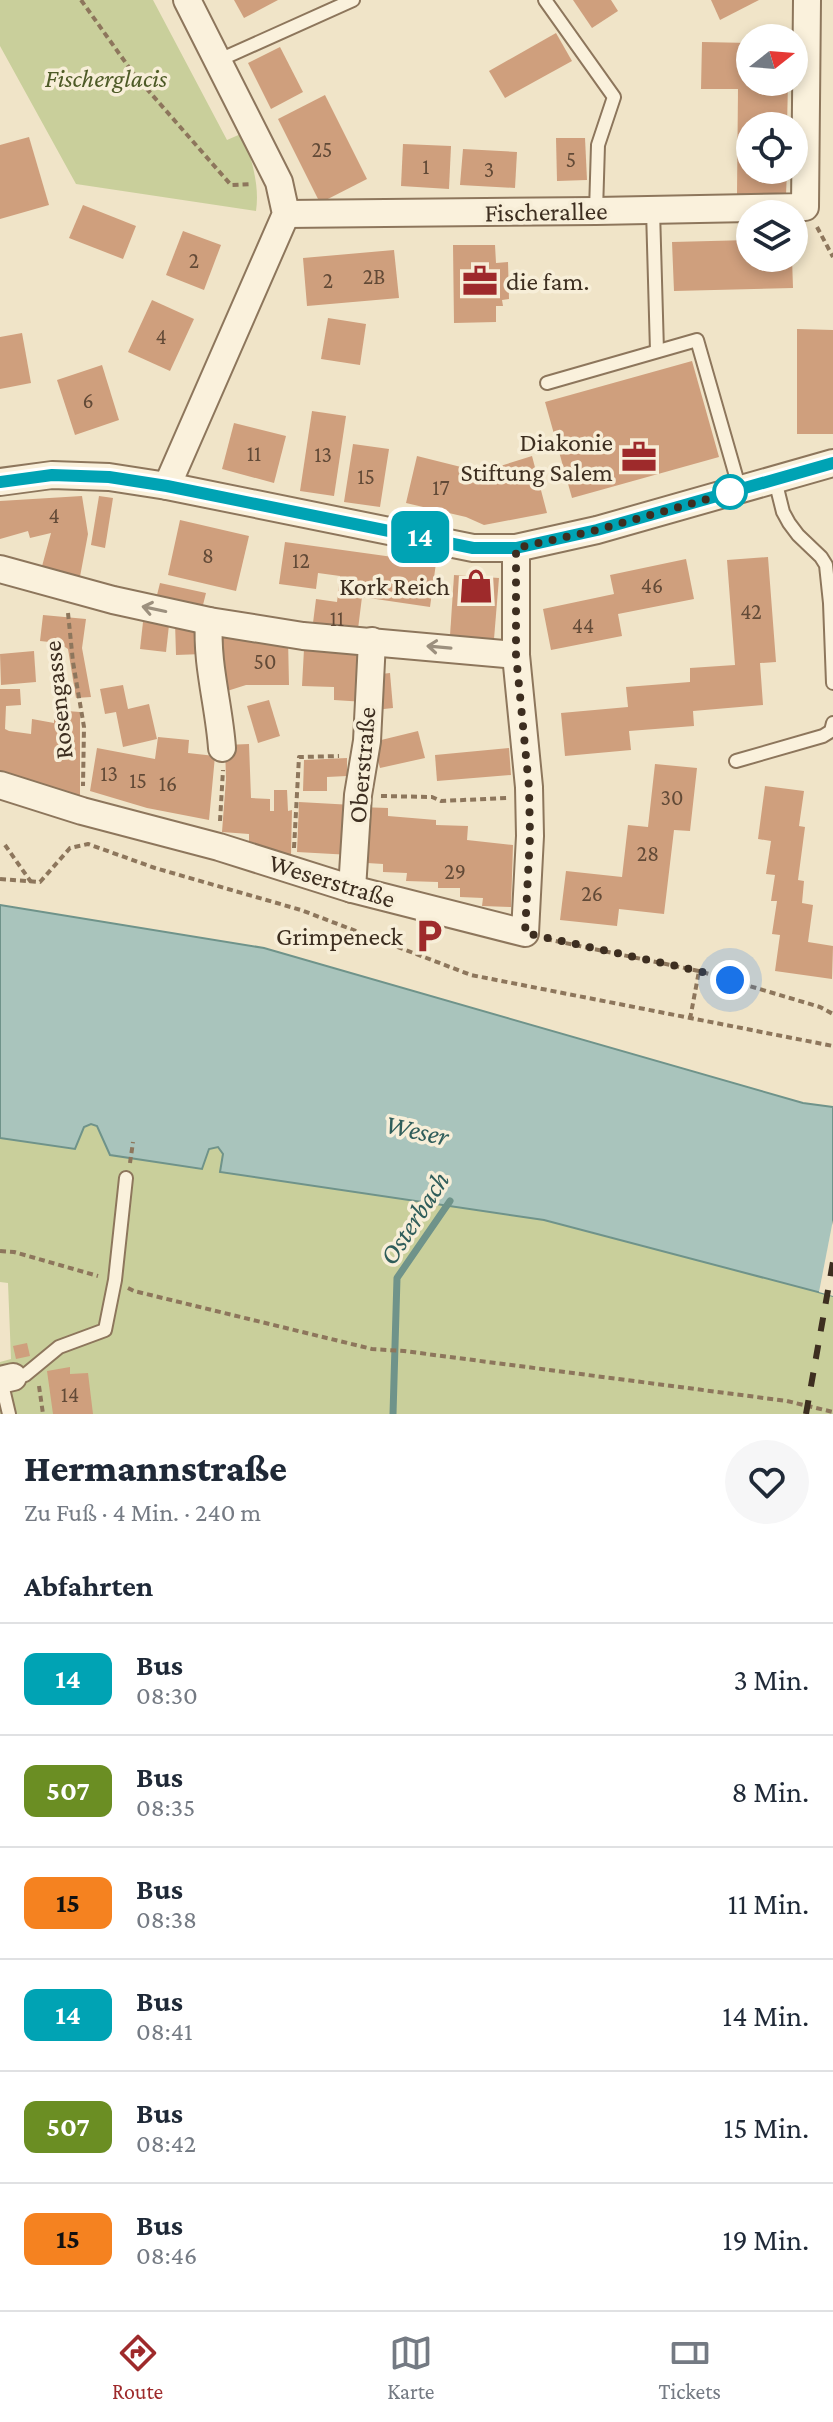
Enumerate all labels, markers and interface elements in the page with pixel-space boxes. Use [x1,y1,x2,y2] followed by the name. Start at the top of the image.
[736,24,808,96] north arrow
[736,24,808,272] map controls
[45,64,167,93] park label: Fischerglacis
[736,112,808,184] button: locate
[312,137,332,162] house number: 25
[566,147,576,172] house number: 5
[422,154,430,179] house number: 1
[484,157,494,182] house number: 3
[484,196,608,228] street label: Fischerallee
[736,200,808,272] button: layers
[189,248,199,273] house number: 2
[461,262,499,300] office icon: die fam.
[363,264,385,289] house number: 2B
[506,267,589,296] place label: die fam.
[323,268,333,293] house number: 2
[155,324,167,349] house number: 4
[82,388,94,413] house number: 6
[461,428,613,487] place label: Diakonie Stiftung Salem
[620,438,658,476] office icon: Diakonie Stiftung Salem
[247,441,261,466] house number: 11
[314,442,332,467] house number: 13
[357,464,375,489] house number: 15
[432,475,450,500] house number: 17
[713,475,747,509] unlabelled marker
[48,503,60,528] house number: 4
[384,511,456,563] line badge: 14
[407,521,433,552] text: 14
[202,543,214,568] house number: 8
[292,548,310,573] house number: 12
[457,567,495,605] shop icon: Kork Reich
[339,572,450,601] place label: Kork Reich
[641,573,663,598] house number: 46
[740,599,762,624] house number: 42
[141,601,167,616] one-way arrow
[330,606,344,631] house number: 11
[572,613,594,638] house number: 44
[37,639,79,761] street label: Rosengasse
[426,640,453,655] one-way arrow
[254,649,276,674] house number: 50
[342,706,382,824] street label: Oberstraße
[100,761,118,786] house number: 13
[129,768,147,793] house number: 15
[159,771,177,796] house number: 16
[661,785,683,810] house number: 30
[637,841,659,866] house number: 28
[265,848,399,914] street label: Weserstraße
[444,859,466,884] house number: 29
[581,881,603,906] house number: 26
[410,917,448,955] parking icon: Grimpeneck
[276,922,404,951] place label: Grimpeneck
[710,960,750,1000] your location
[382,1108,453,1152] water label: Weser
[372,1166,456,1270] water label: Osterbach
[61,1382,79,1407] house number: 14
[725,1440,809,1524] button: heart
[24,1447,287,1489] text: Hermannstraße
[24,1498,261,1527] text: Zu Fuß · 4 Min. · 240 m
[24,1569,153,1602] text: Abfahrten
[136,1648,183,1681] text: Bus
[55,1663,81,1694] text: 14
[733,1663,809,1696] text: 3 Min.
[136,1681,198,1710] text: 08:30
[136,1760,183,1793] text: Bus
[46,1775,90,1806] text: 507
[732,1775,809,1808] text: 8 Min.
[136,1793,195,1822] text: 08:35
[136,1872,183,1905] text: Bus
[56,1887,80,1918] text: 15
[728,1887,809,1920] text: 11 Min.
[136,1905,197,1934] text: 08:38
[136,1984,183,2017] text: Bus
[55,1999,81,2030] text: 14
[722,1999,809,2032] text: 14 Min.
[136,2017,193,2046] text: 08:41
[136,2096,183,2129] text: Bus
[46,2111,90,2142] text: 507
[724,2111,809,2144] text: 15 Min.
[136,2129,196,2158] text: 08:42
[136,2208,183,2241] text: Bus
[56,2223,80,2254] text: 15
[722,2223,809,2256] text: 19 Min.
[136,2241,197,2270] text: 08:46
[112,2331,163,2404] tab: Route
[387,2331,435,2404] tab: Karte
[659,2331,721,2404] tab: Tickets

